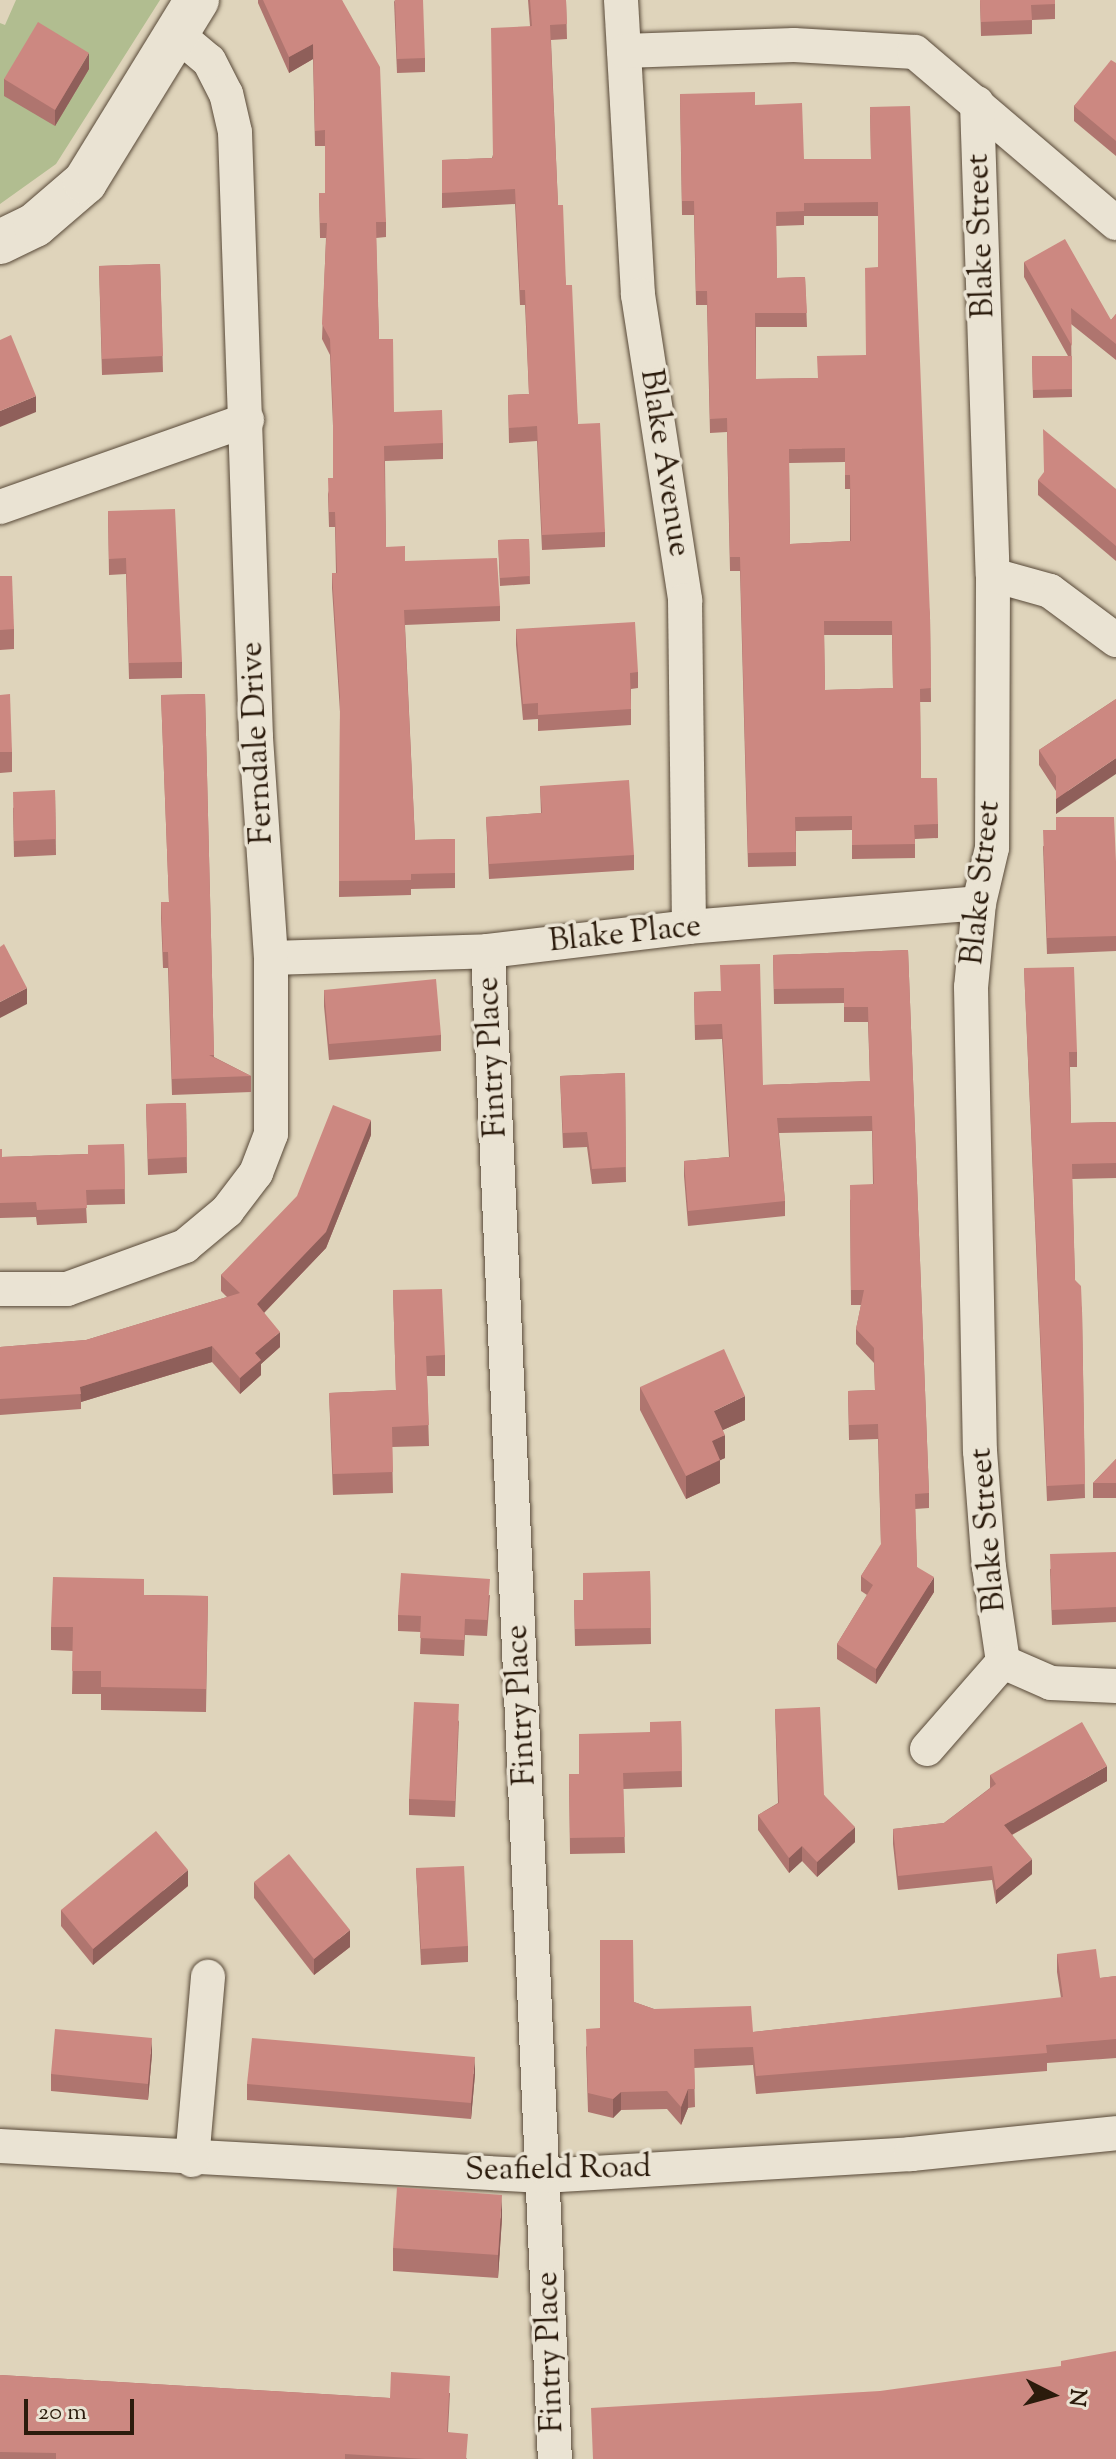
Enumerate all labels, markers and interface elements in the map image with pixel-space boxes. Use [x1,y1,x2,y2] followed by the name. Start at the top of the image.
[960,153,1004,319] street label: Blake Street
[630,367,698,559] street label: Blake Avenue
[234,641,282,845] street label: Ferndale Drive
[954,799,1010,967] street label: Blake Street
[547,908,703,962] street label: Blake Place
[470,975,516,1139] street label: Fintry Place
[963,1446,1015,1614] street label: Blake Street
[499,1623,545,1787] street label: Fintry Place
[465,2149,651,2191] street label: Seafield Road
[529,2271,573,2433] street label: Fintry Place
[1012,2355,1092,2435] north arrow
[28,2383,138,2433] scale bar
[1059,2387,1093,2408] text: N
[38,2396,87,2430] text: 20 m

